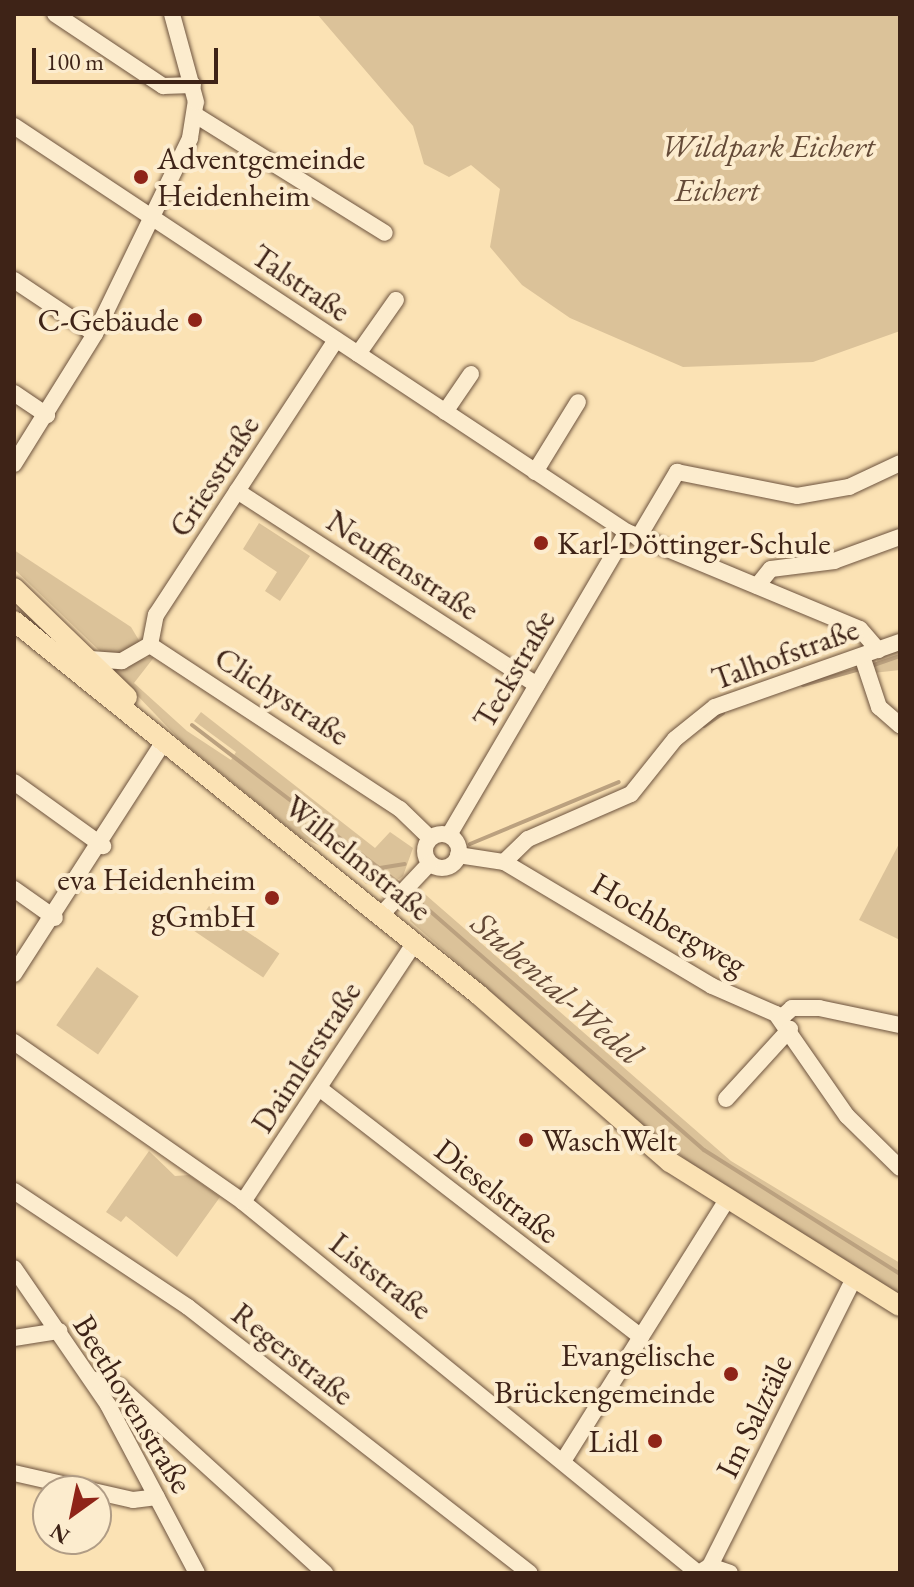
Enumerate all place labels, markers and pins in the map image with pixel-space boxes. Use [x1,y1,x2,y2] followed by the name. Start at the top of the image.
[157,140,365,215] place label: Adventgemeinde Heidenheim
[132,168,150,186] marker: Adventgemeinde Heidenheim
[38,301,179,339] place label: C-Gebäude
[186,311,204,329] marker: C-Gebäude
[557,524,831,562] place label: Karl-Döttinger-Schule
[532,534,550,552] marker: Karl-Döttinger-Schule
[57,861,256,936] place label: eva Heidenheim gGmbH
[263,889,281,907] marker: eva Heidenheim gGmbH
[542,1121,677,1159] place label: WaschWelt
[517,1131,535,1149] marker: WaschWelt
[494,1337,715,1412] place label: Evangelische Brückengemeinde
[722,1365,740,1383] marker: Evangelische Brückengemeinde
[589,1422,639,1460] place label: Lidl
[646,1432,664,1450] marker: Lidl

